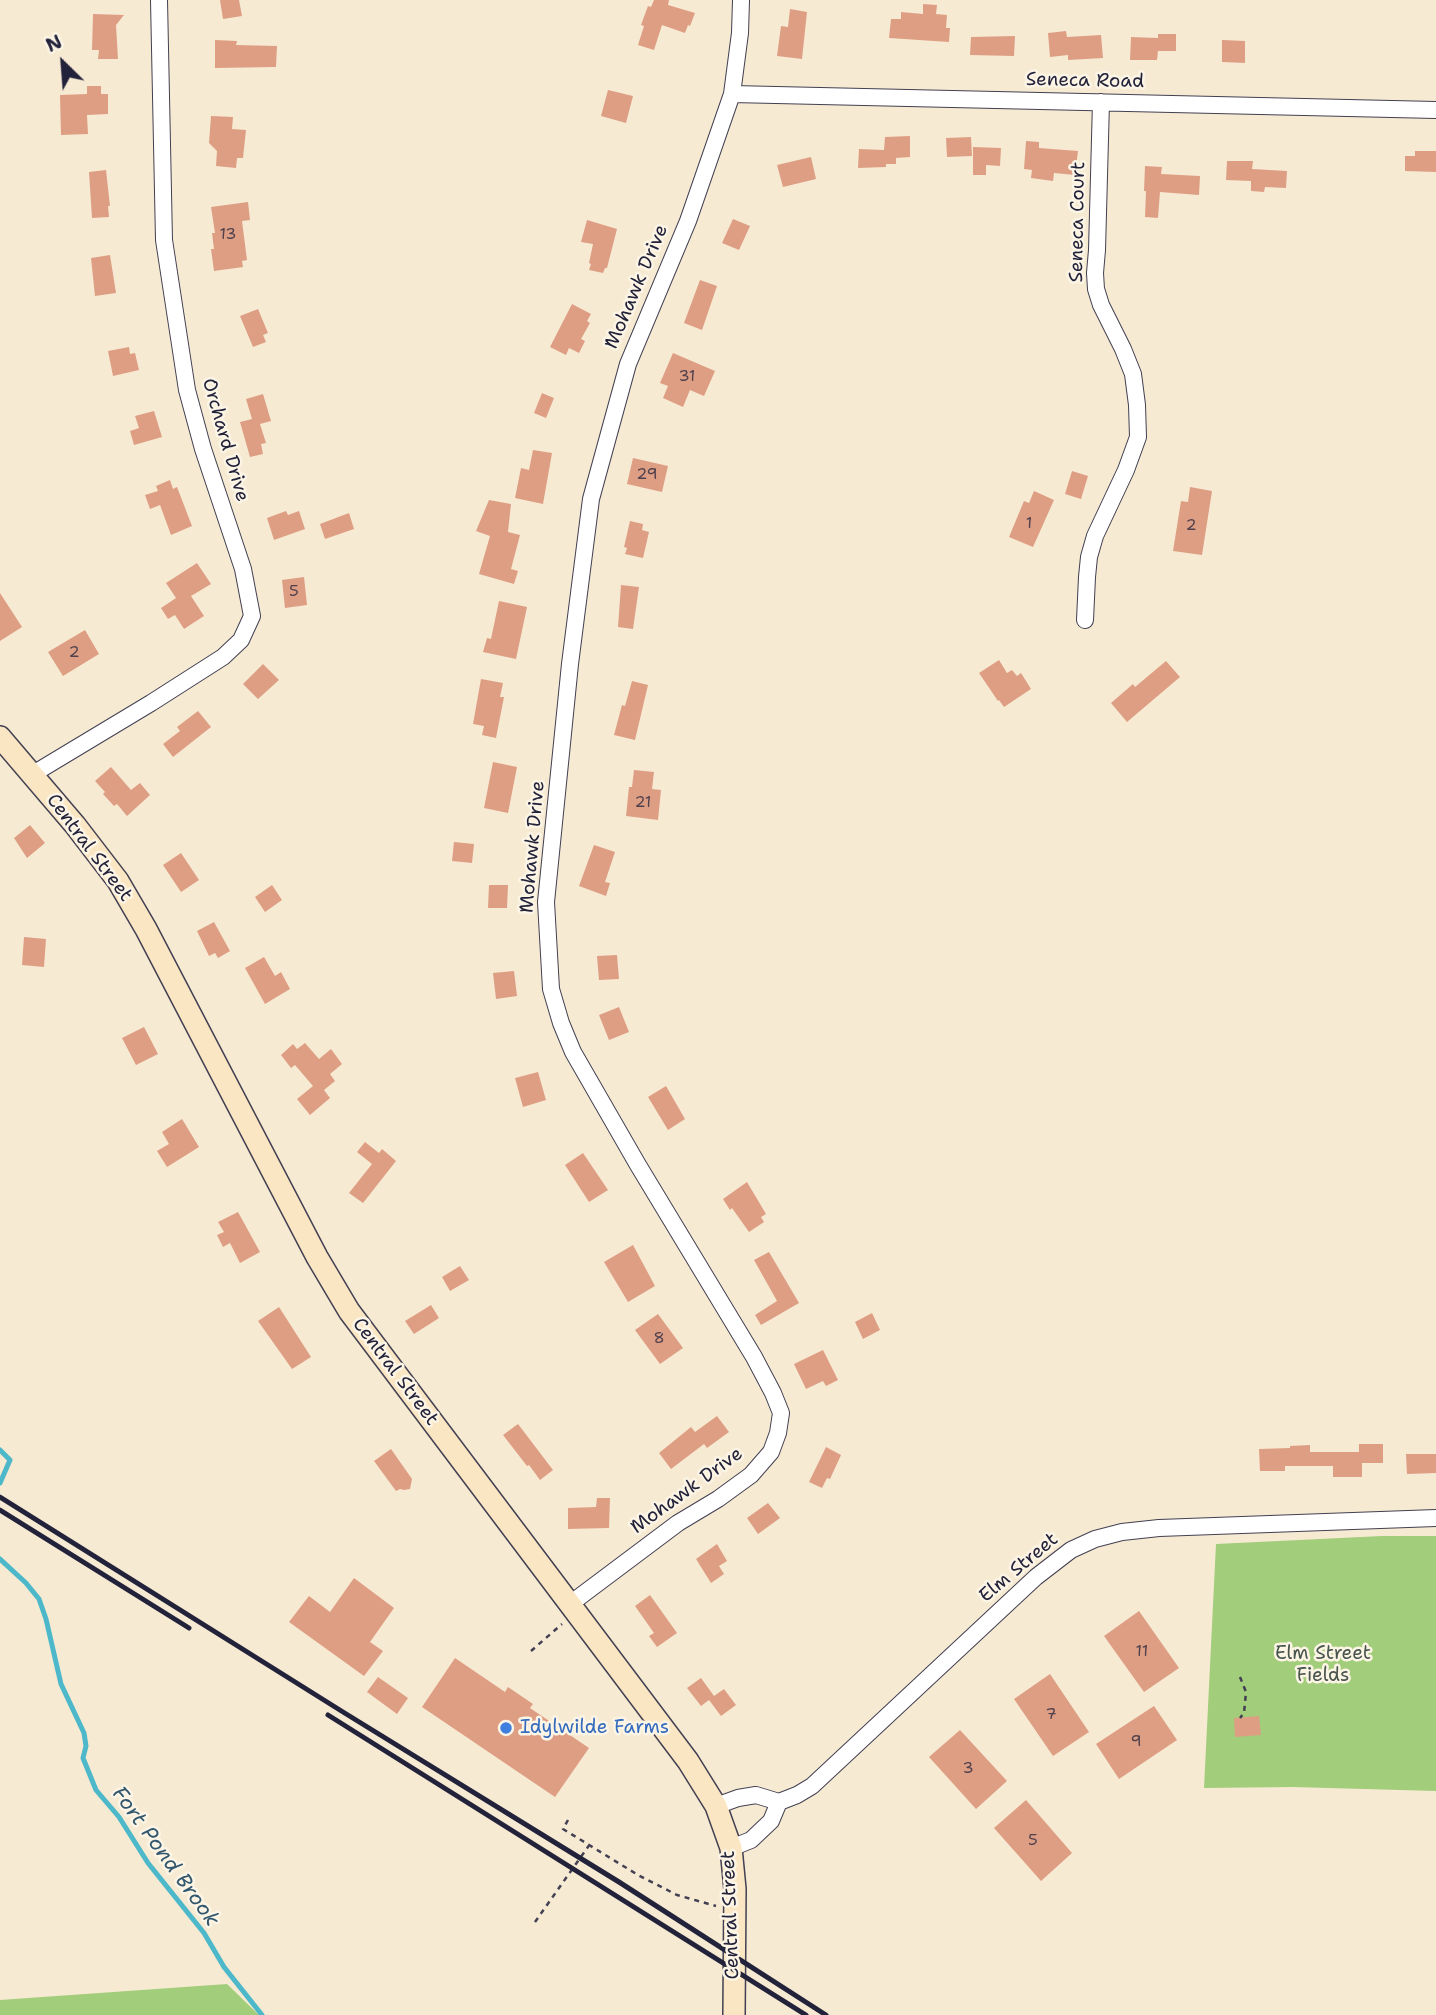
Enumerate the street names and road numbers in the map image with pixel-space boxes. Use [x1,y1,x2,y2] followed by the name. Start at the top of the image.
[1026,69,1144,93] street label: Seneca Road
[1066,161,1090,283] street label: Seneca Court
[601,221,673,353] street label: Mohawk Drive
[197,376,253,504] street label: Orchard Drive
[516,780,550,914] street label: Mohawk Drive
[41,790,137,906] street label: Central Street
[347,1314,443,1430] street label: Central Street
[627,1443,747,1539] street label: Mohawk Drive
[975,1528,1063,1608] street label: Elm Street
[717,1850,745,1980] street label: Central Street

